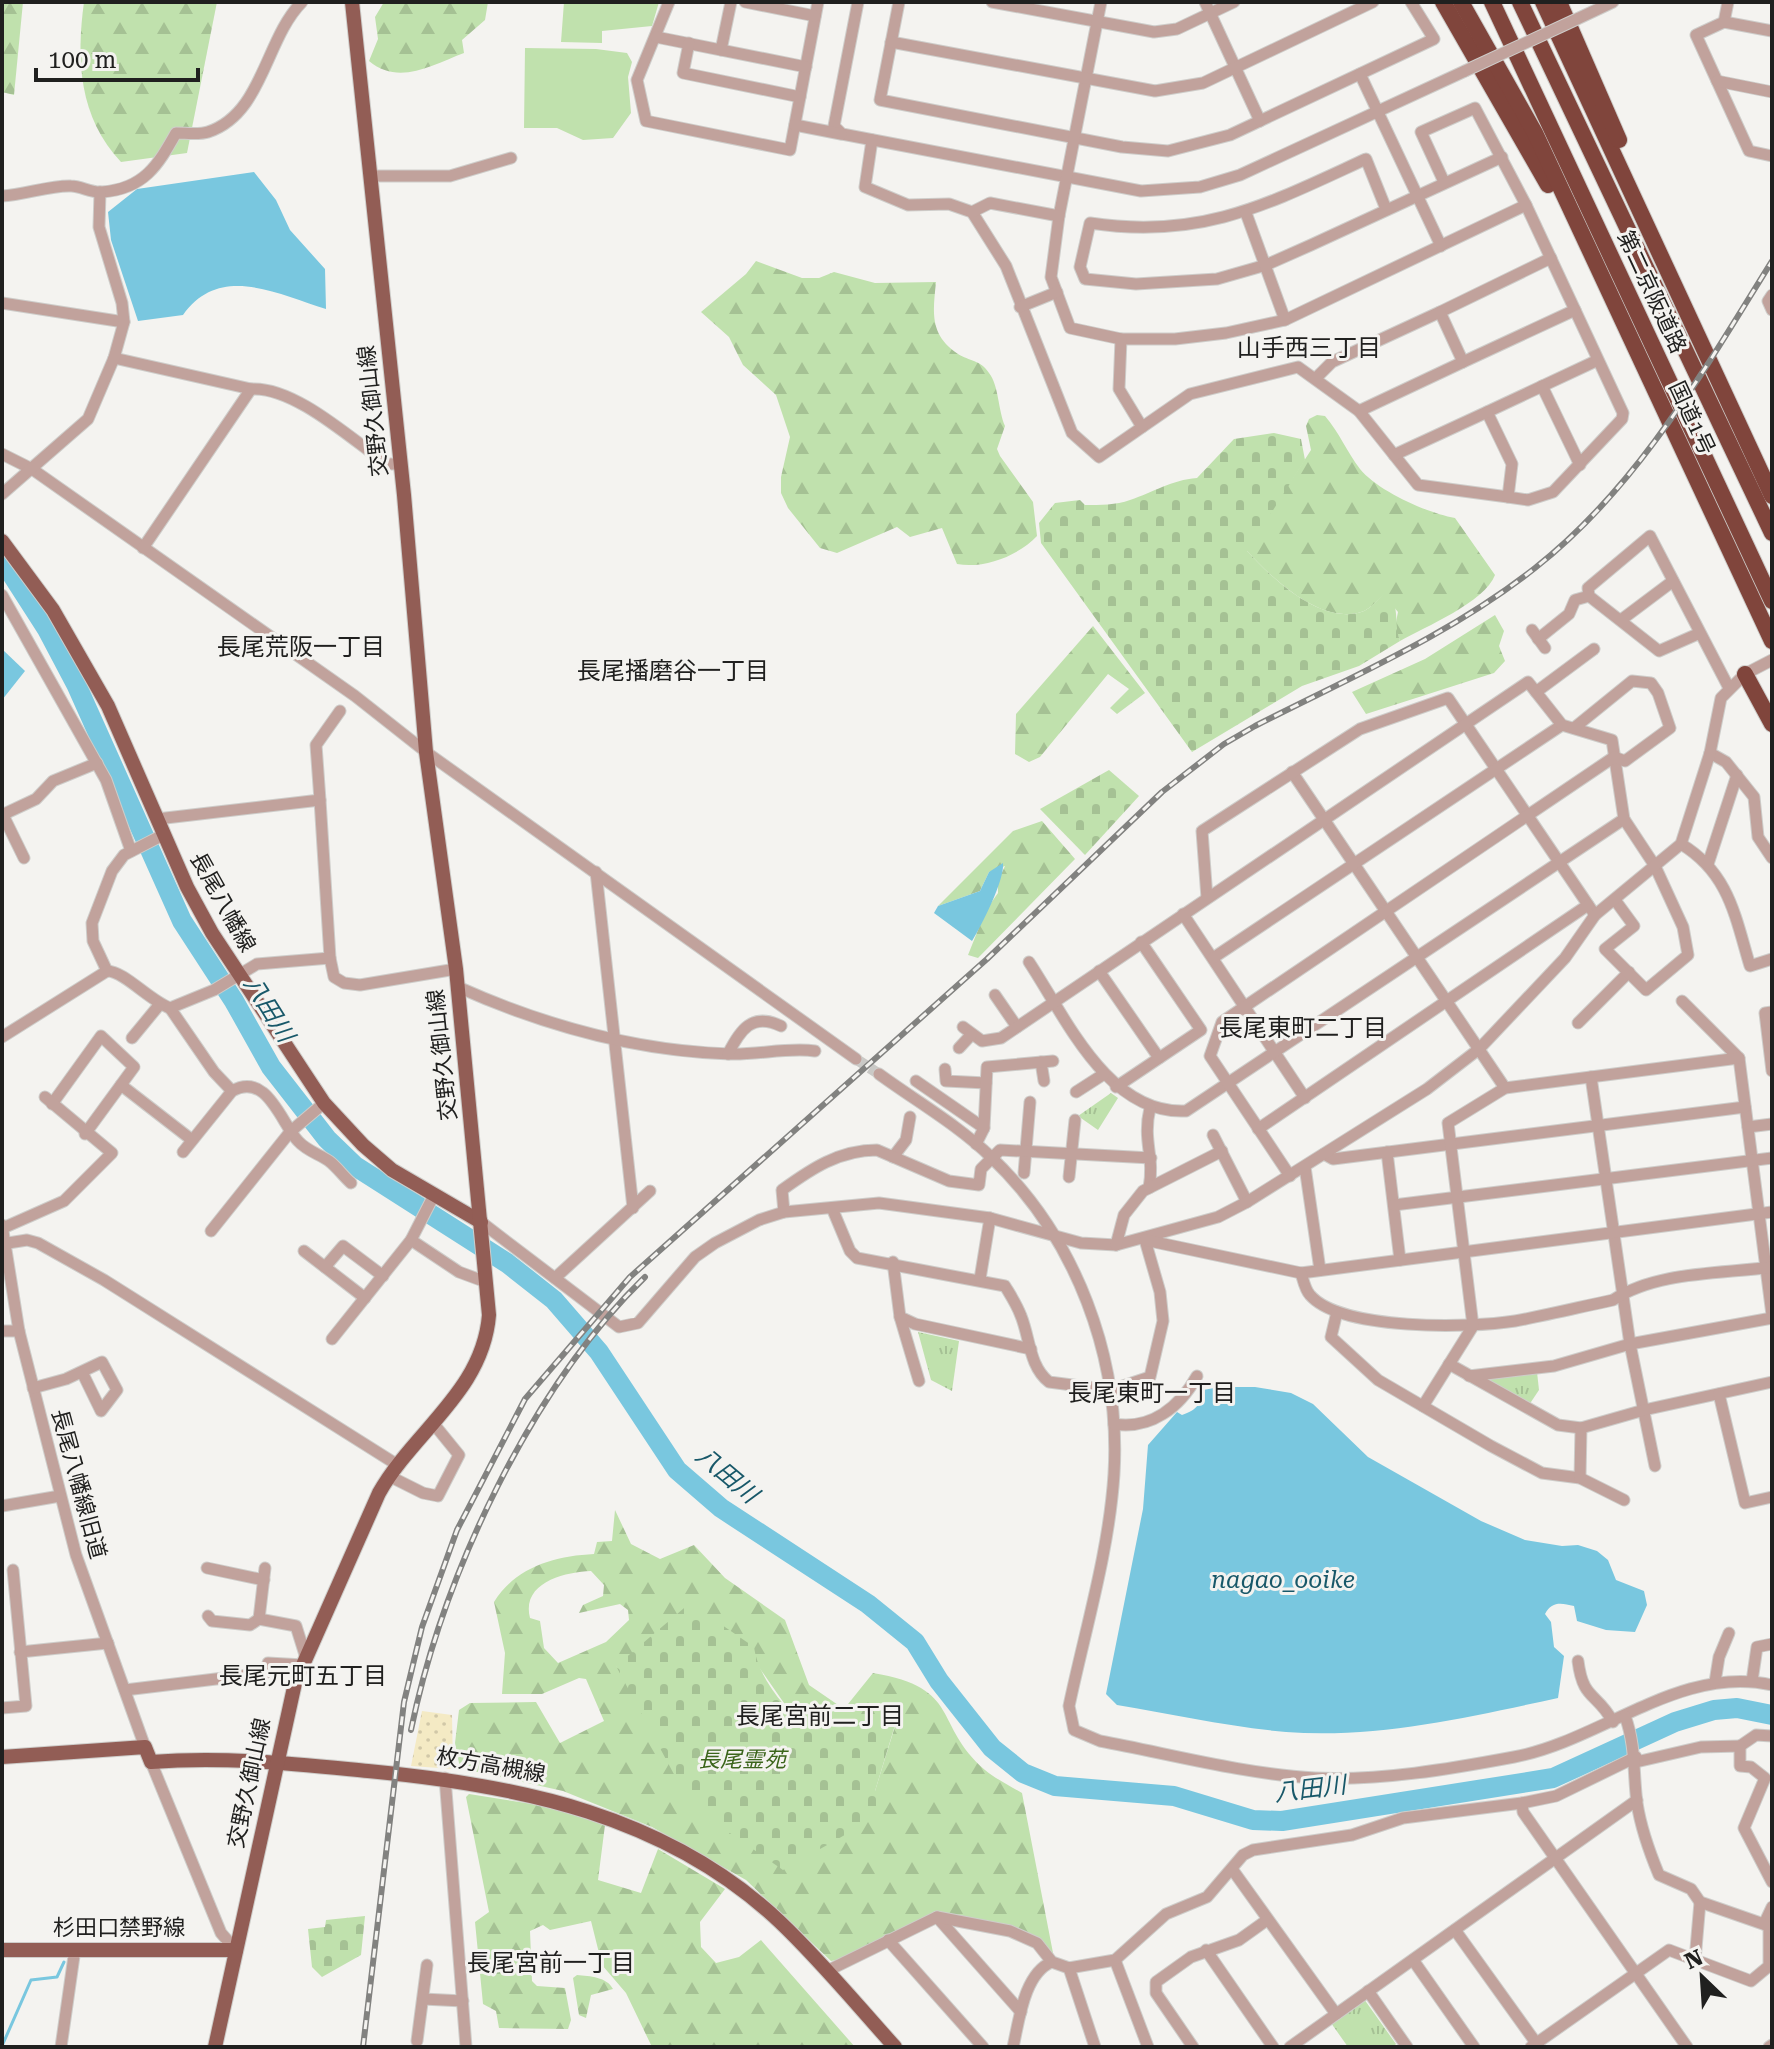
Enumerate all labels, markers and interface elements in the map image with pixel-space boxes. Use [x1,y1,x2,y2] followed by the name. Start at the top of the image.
[36,32,198,82] scale bar
[48,46,116,74] text: 100 m
[1613,227,1691,357] street label: 第二京阪道路
[1237,334,1381,362] district label: 山手西三丁目
[354,344,392,478] street label: 交野久御山線
[1664,377,1720,459] street label: 国道1号
[217,633,385,661] district label: 長尾荒阪一丁目
[577,657,769,685] district label: 長尾播磨谷一丁目
[185,848,261,956] street label: 長尾八幡線
[238,971,302,1049] water label: 八田川
[423,988,461,1122] street label: 交野久御山線
[1219,1014,1387,1042] district label: 長尾東町二丁目
[1068,1379,1236,1407] district label: 長尾東町一丁目
[47,1406,111,1562] street label: 長尾八幡線旧道
[690,1441,766,1511] water label: 八田川
[1211,1566,1355,1594] water label: nagao_ooike
[219,1662,387,1690] district label: 長尾元町五丁目
[736,1702,904,1730] district label: 長尾宮前二丁目
[223,1716,275,1850] street label: 交野久御山線
[435,1743,547,1787] street label: 枚方高槻線
[698,1747,789,1772] park label: 長尾霊苑
[1273,1770,1350,1807] water label: 八田川
[53,1915,185,1940] street label: 杉田口禁野線
[1662,1937,1742,2017] north arrow
[1681,1944,1707,1974] text: N
[467,1949,635,1977] district label: 長尾宮前一丁目

